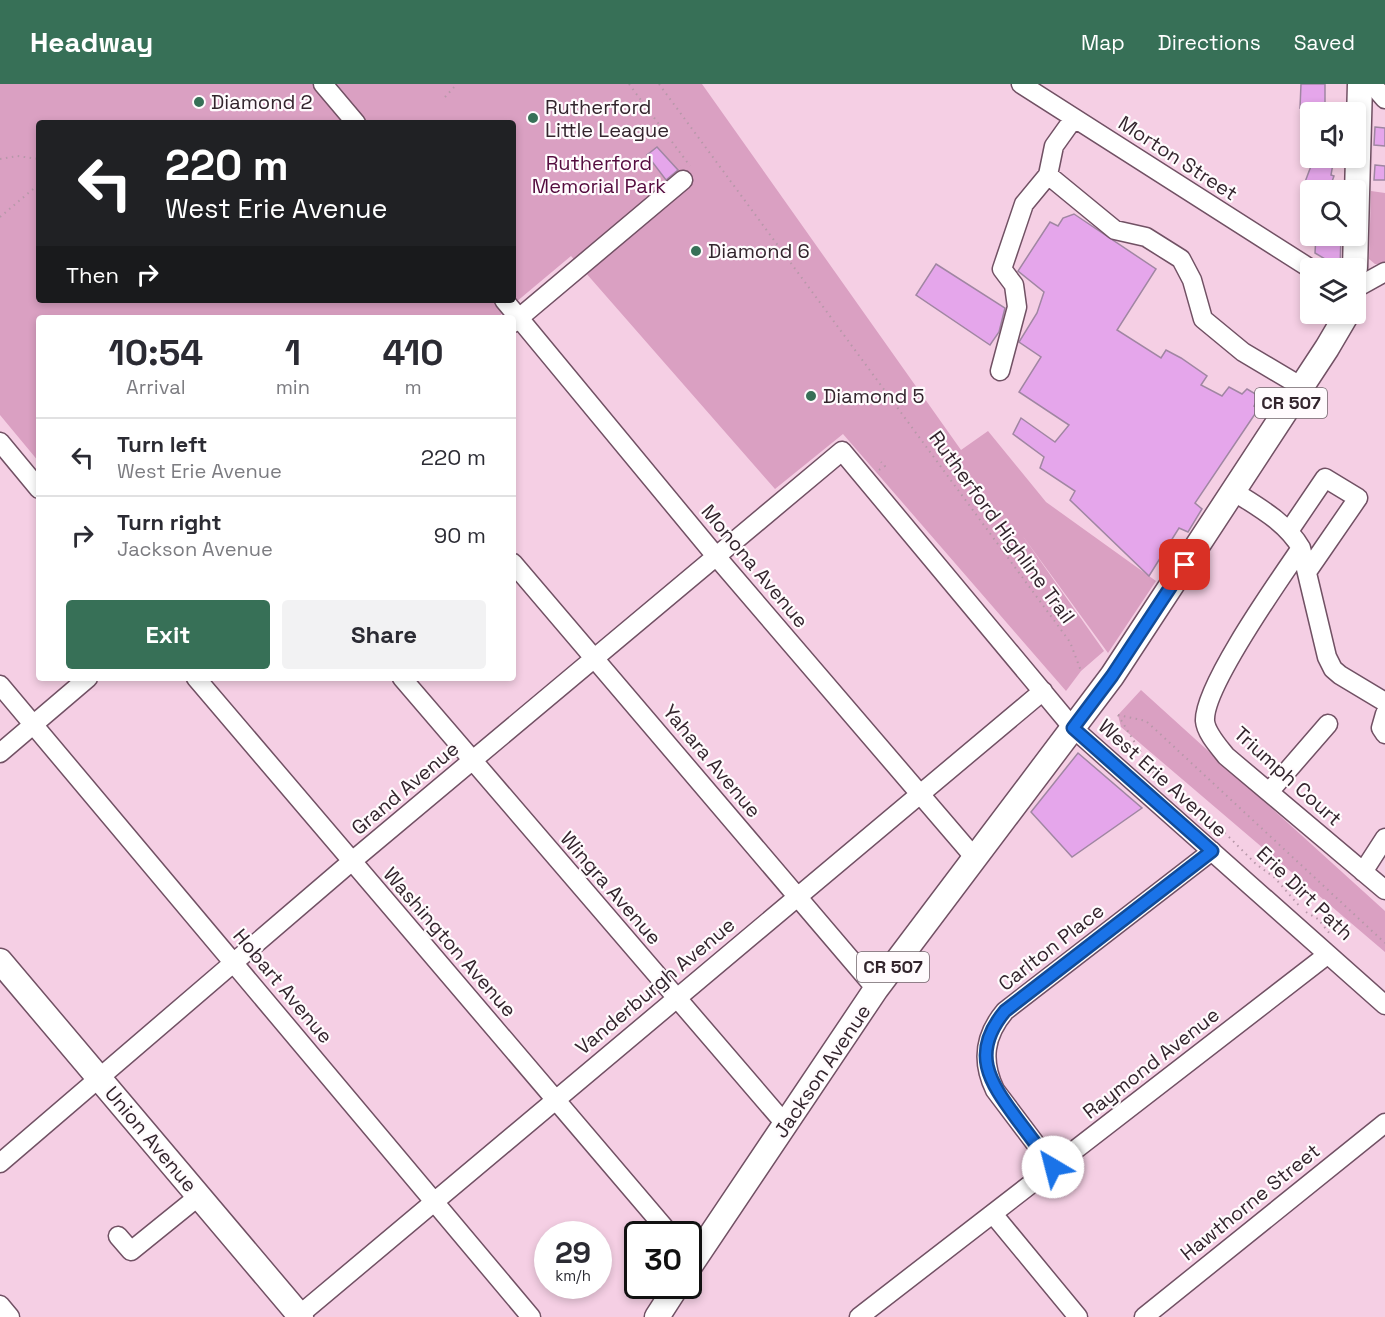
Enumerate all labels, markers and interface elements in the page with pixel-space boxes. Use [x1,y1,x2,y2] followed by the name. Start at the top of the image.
[30,24,153,60] text: Headway
[1081,29,1125,56] text: Map
[1158,29,1261,56] text: Directions
[1294,29,1355,56] text: Saved
[211,89,313,115] place label: Diamond 2
[545,94,669,143] place label: Rutherford Little League
[192,95,206,109] marker: Diamond 2
[1300,102,1366,324] map controls
[1300,102,1366,168] button: sound
[1114,110,1242,206] street label: Morton Street
[526,111,540,125] marker: Rutherford Little League
[165,139,289,192] text: 220 m
[66,144,144,222] icon: left
[532,150,666,199] park label: Rutherford Memorial Park
[1300,180,1366,246] button: search
[165,191,387,226] text: West Erie Avenue
[708,238,810,264] place label: Diamond 6
[689,244,703,258] marker: Diamond 6
[131,258,164,291] icon: right
[1300,258,1366,324] button: layers
[66,261,119,289] text: Then
[108,330,203,376] text: 10:54
[285,330,301,376] text: 1
[382,330,444,376] text: 410
[126,374,186,400] text: Arrival
[276,374,310,400] text: min
[404,374,422,400] text: m
[823,383,924,409] place label: Diamond 5
[1255,388,1327,418] road number: CR 507
[804,389,818,403] marker: Diamond 5
[923,426,1081,628] street label: Rutherford Highline Trail
[117,430,207,458] text: Turn left
[66,441,99,474] icon: left
[421,443,486,471] text: 220 m
[117,458,282,484] text: West Erie Avenue
[696,499,814,633] street label: Monona Avenue
[117,508,222,536] text: Turn right
[66,519,99,552] icon: right
[434,521,486,549] text: 90 m
[117,536,273,562] text: Jackson Avenue
[1159,539,1210,590] pin
[1168,548,1201,581] icon: arrive
[66,600,270,669] button: Exit
[282,600,486,669] button: Share
[657,699,767,823] street label: Yahara Avenue
[1093,713,1233,843] street label: West Erie Avenue
[1229,721,1347,831] street label: Triumph Court
[346,735,464,841] street label: Grand Avenue
[555,826,667,950] street label: Wingra Avenue
[1251,840,1359,946] street label: Erie Dirt Path
[378,862,522,1022] street label: Washington Avenue
[993,898,1109,996] street label: Carlton Place
[570,912,740,1060] street label: Vanderburgh Avenue
[227,923,339,1049] street label: Hobart Avenue
[857,952,929,982] road number: CR 507
[768,999,876,1143] street label: Jackson Avenue
[1077,1002,1225,1124] street label: Raymond Avenue
[99,1081,203,1197] street label: Union Avenue
[1021,1135,1085,1199] position arrow
[1175,1138,1325,1266] street label: Hawthorne Street
[624,1221,702,1299] speed limit sign: 30
[555,1233,591,1272] text: 29
[555,1266,591,1285] text: km/h

